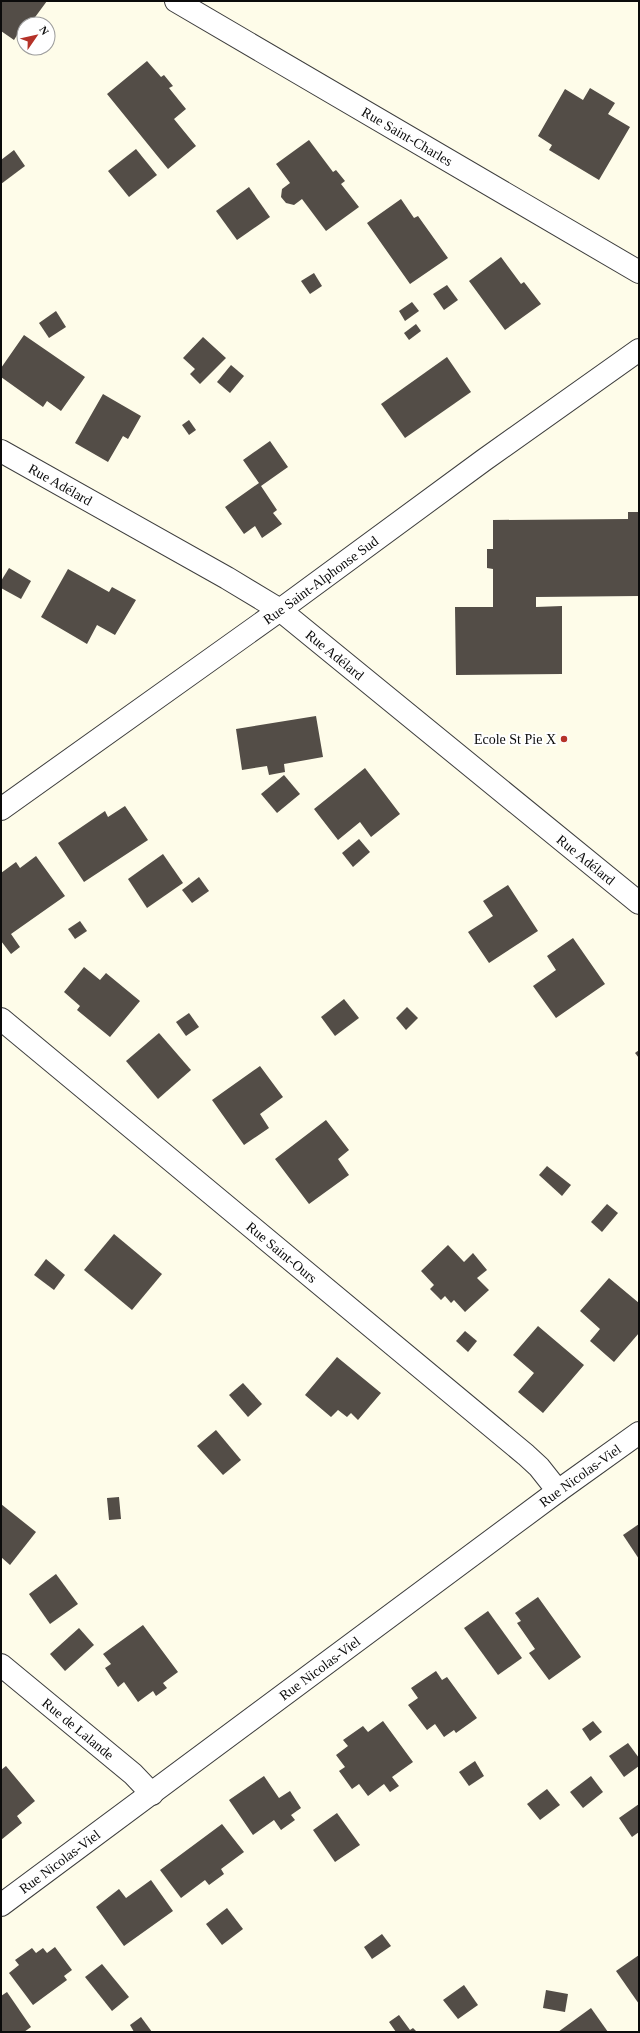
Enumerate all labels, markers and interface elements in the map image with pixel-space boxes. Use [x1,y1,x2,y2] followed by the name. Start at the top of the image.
[16,16,56,56] north arrow
[37,24,52,37] text: N
[359,104,455,169] street label: Rue Saint-Charles
[26,461,94,509] street label: Rue Adélard
[261,534,381,628] street label: Rue Saint-Alphonse Sud
[303,627,367,683] street label: Rue Adélard
[474,732,556,747] place label: Ecole St Pie X
[559,734,569,744] marker: Ecole St Pie X
[554,832,618,888] street label: Rue Adélard
[243,1219,320,1286] street label: Rue Saint-Ours
[537,1441,624,1510] street label: Rue Nicolas-Viel
[277,1634,363,1703] street label: Rue Nicolas-Viel
[39,1695,116,1763] street label: Rue de Lalande
[17,1827,103,1897] street label: Rue Nicolas-Viel

